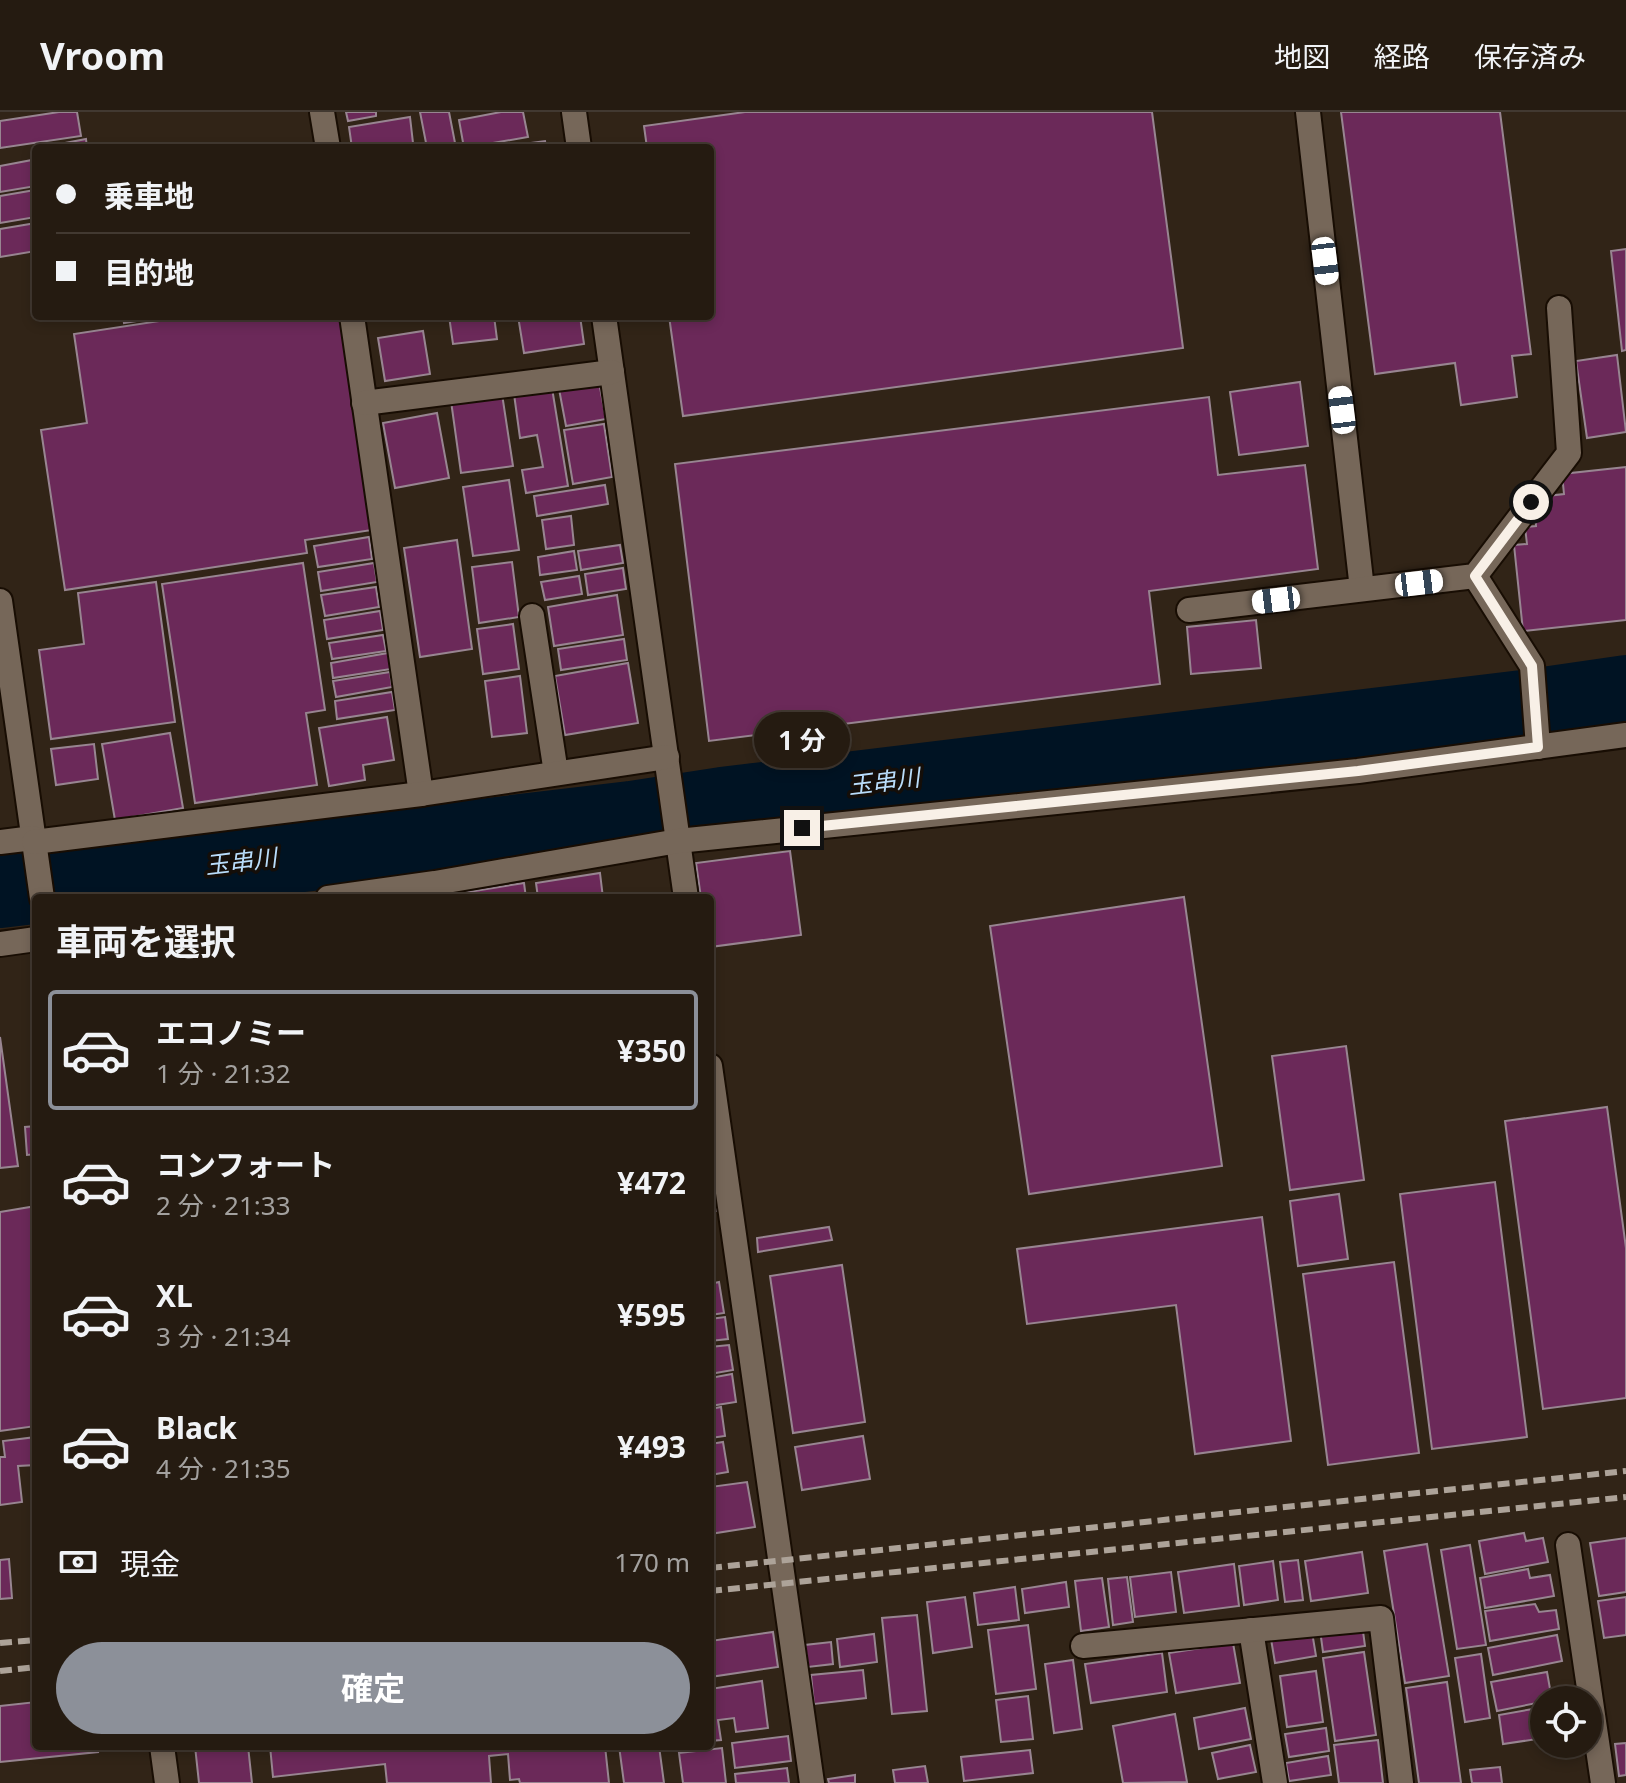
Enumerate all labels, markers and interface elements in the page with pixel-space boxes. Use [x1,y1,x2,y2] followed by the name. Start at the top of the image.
[40,29,165,81] text: Vroom
[1274,37,1330,75] text: 地図
[1374,37,1430,75] text: 経路
[1474,37,1586,75] text: 保存済み
[104,175,194,216] text: 乗車地
[1310,236,1340,286] car
[104,252,194,293] text: 目的地
[1327,385,1357,435] car
[1513,484,1549,520] route start
[1394,568,1444,598] car
[1251,585,1301,615] car
[754,712,850,768] callout: 1 分
[778,722,826,758] text: 1 分
[846,759,925,801] water label: 玉串川
[784,810,820,846] route end
[203,839,282,881] water label: 玉串川
[56,917,236,966] text: 車両を選択
[156,1012,306,1053] text: エコノミー
[60,1014,132,1086] icon: car
[617,1030,686,1071] text: ¥350
[156,1055,291,1091] text: 1 分 · 21:32
[156,1144,335,1185] text: コンフォート
[60,1146,132,1218] icon: car
[617,1162,686,1203] text: ¥472
[156,1187,291,1223] text: 2 分 · 21:33
[156,1275,193,1316] text: XL
[60,1278,132,1350] icon: car
[617,1294,686,1335] text: ¥595
[156,1318,291,1354] text: 3 分 · 21:34
[156,1407,237,1448] text: Black
[60,1410,132,1482] icon: car
[617,1426,686,1467] text: ¥493
[156,1450,291,1486] text: 4 分 · 21:35
[56,1540,100,1584] icon: cash
[120,1543,180,1584] text: 現金
[614,1544,690,1580] text: 170 m
[56,1642,690,1734] button: 確定
[1530,1686,1602,1758] map controls
[1530,1686,1602,1758] button: locate

